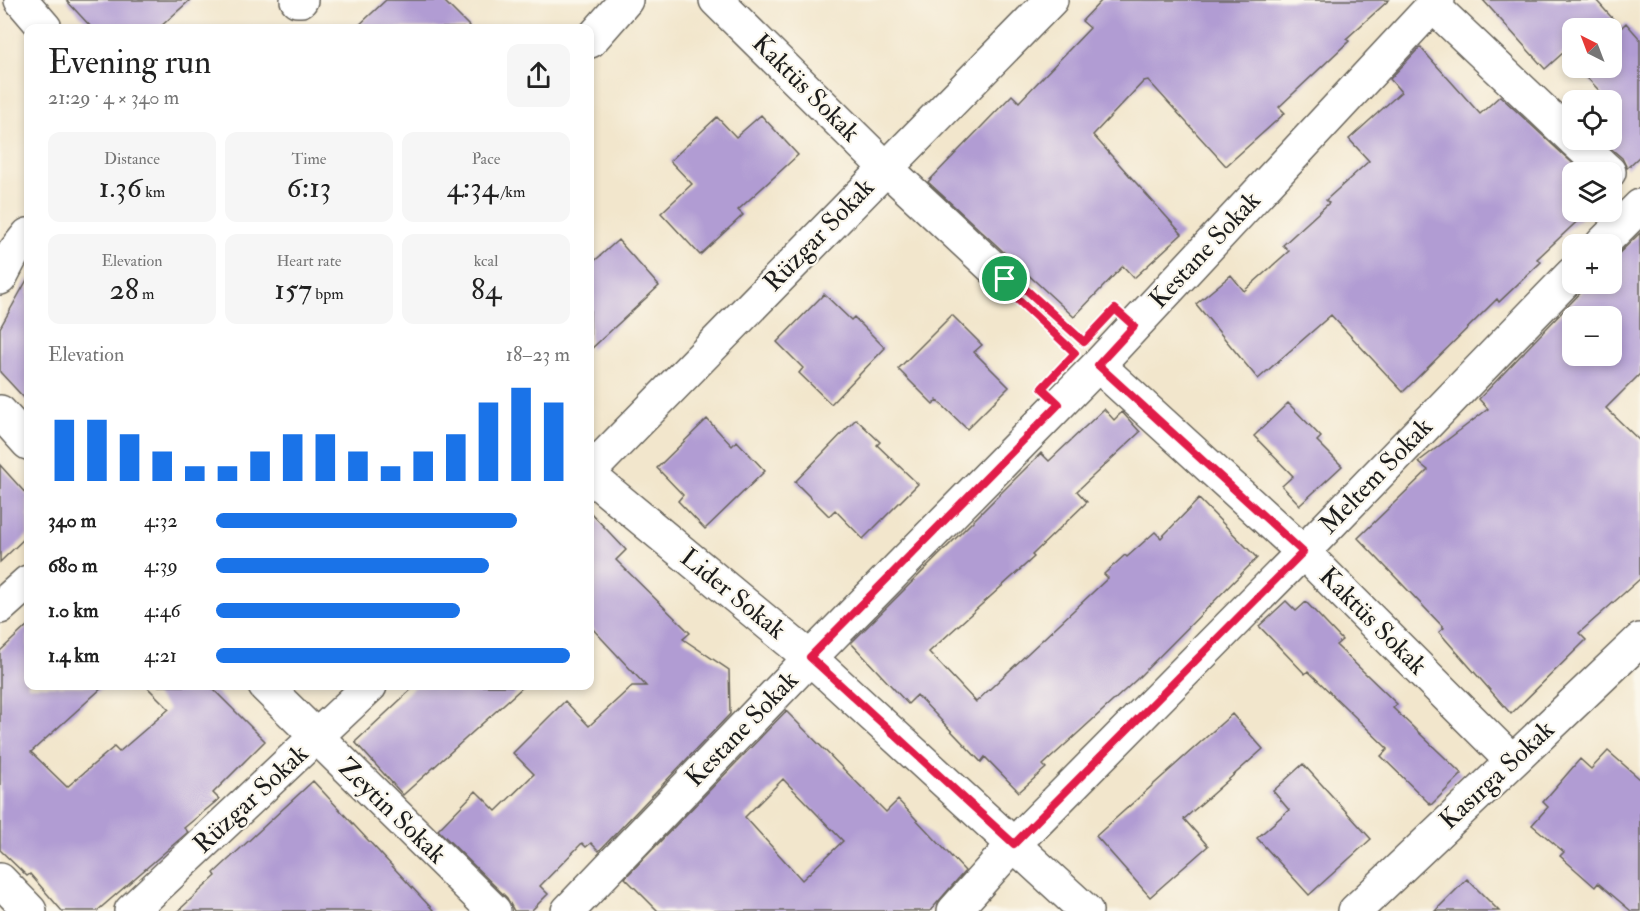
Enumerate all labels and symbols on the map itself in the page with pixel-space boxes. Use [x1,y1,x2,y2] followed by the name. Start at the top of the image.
[1562,18,1622,78] north arrow
[745,27,867,149] street label: Kaktüs Sokak
[757,171,881,298] street label: Rüzgar Sokak
[1143,184,1268,315] street label: Kestane Sokak
[979,253,1030,304] pin
[1313,411,1440,541] street label: Meltem Sokak
[674,542,793,647] street label: Lider Sokak
[1312,560,1434,682] street label: Kaktüs Sokak
[679,664,806,794] street label: Kestane Sokak
[1433,713,1562,836] street label: Kasırga Sokak
[187,737,315,860] street label: Rüzgar Sokak
[331,751,453,871] street label: Zeytin Sokak

